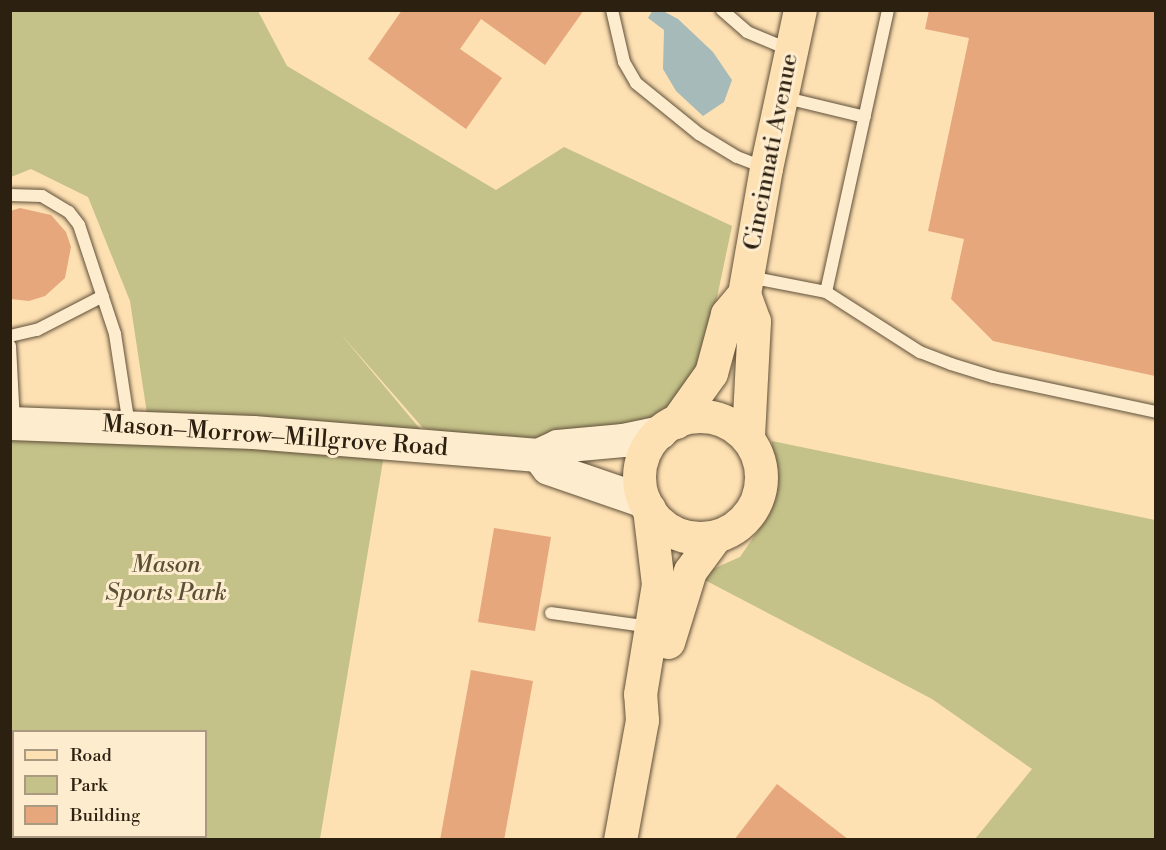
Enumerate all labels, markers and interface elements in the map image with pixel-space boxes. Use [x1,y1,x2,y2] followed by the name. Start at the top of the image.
[739,51,805,253] street label: Cincinnati Avenue
[101,411,449,463] street label: Mason–Morrow–Millgrove Road
[105,552,227,608] park label: Mason Sports Park
[12,730,207,838] legend
[70,744,112,767] text: Road
[70,774,107,797] text: Park
[70,804,140,827] text: Building

